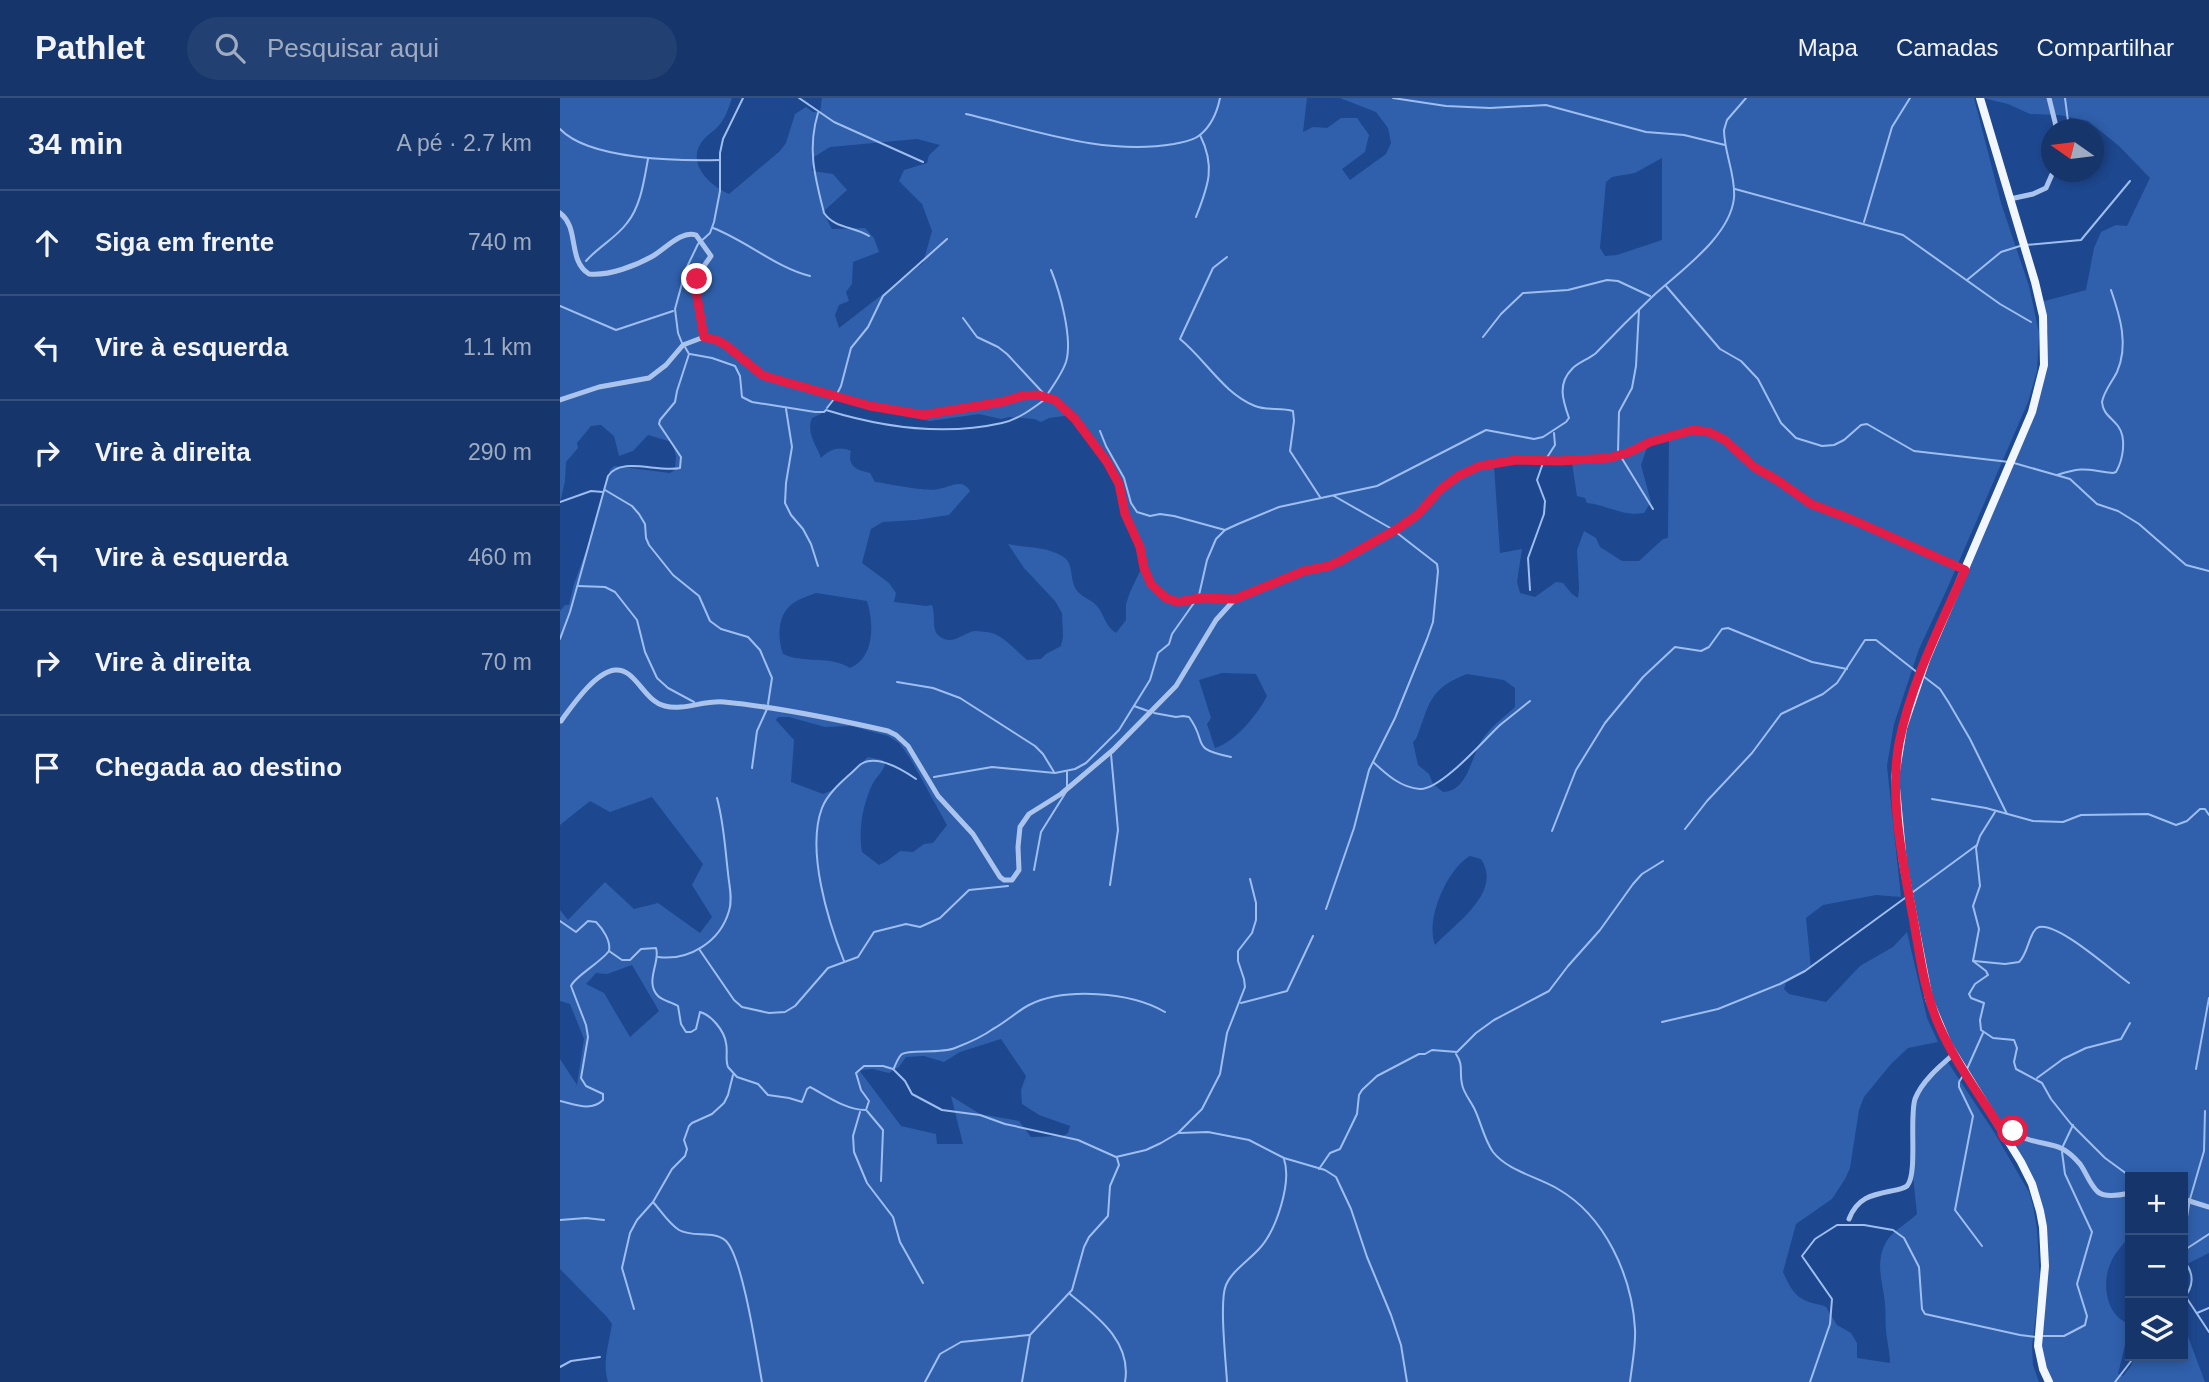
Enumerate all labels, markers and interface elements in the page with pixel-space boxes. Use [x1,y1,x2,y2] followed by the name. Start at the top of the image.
[187,17,677,80] search box
[35,29,145,66] text: Pathlet
[211,29,249,67] icon: search
[267,33,439,63] text: Pesquisar aqui
[1798,34,1858,61] text: Mapa
[1896,34,1999,61] text: Camadas
[2037,34,2174,61] text: Compartilhar
[2041,119,2104,182] north arrow
[28,127,123,160] text: 34 min
[396,130,532,156] text: A pé · 2.7 km
[28,224,66,262] icon: ahead
[95,227,274,257] text: Siga em frente
[468,229,532,255] text: 740 m
[681,263,712,294] route end
[28,329,66,367] icon: left
[95,332,288,362] text: Vire à esquerda
[463,334,532,360] text: 1.1 km
[28,434,66,472] icon: right
[95,437,251,467] text: Vire à direita
[468,439,532,465] text: 290 m
[28,539,66,577] icon: left
[95,542,288,572] text: Vire à esquerda
[468,544,532,570] text: 460 m
[28,644,66,682] icon: right
[95,647,251,677] text: Vire à direita
[481,649,532,675] text: 70 m
[28,749,66,787] icon: arrive
[95,752,342,782] text: Chegada ao destino
[1997,1115,2028,1146] route start
[2125,1172,2188,1361] map controls
[2125,1172,2188,1235] button: +
[2125,1235,2188,1298] button: −
[2125,1298,2188,1361] button: layers

